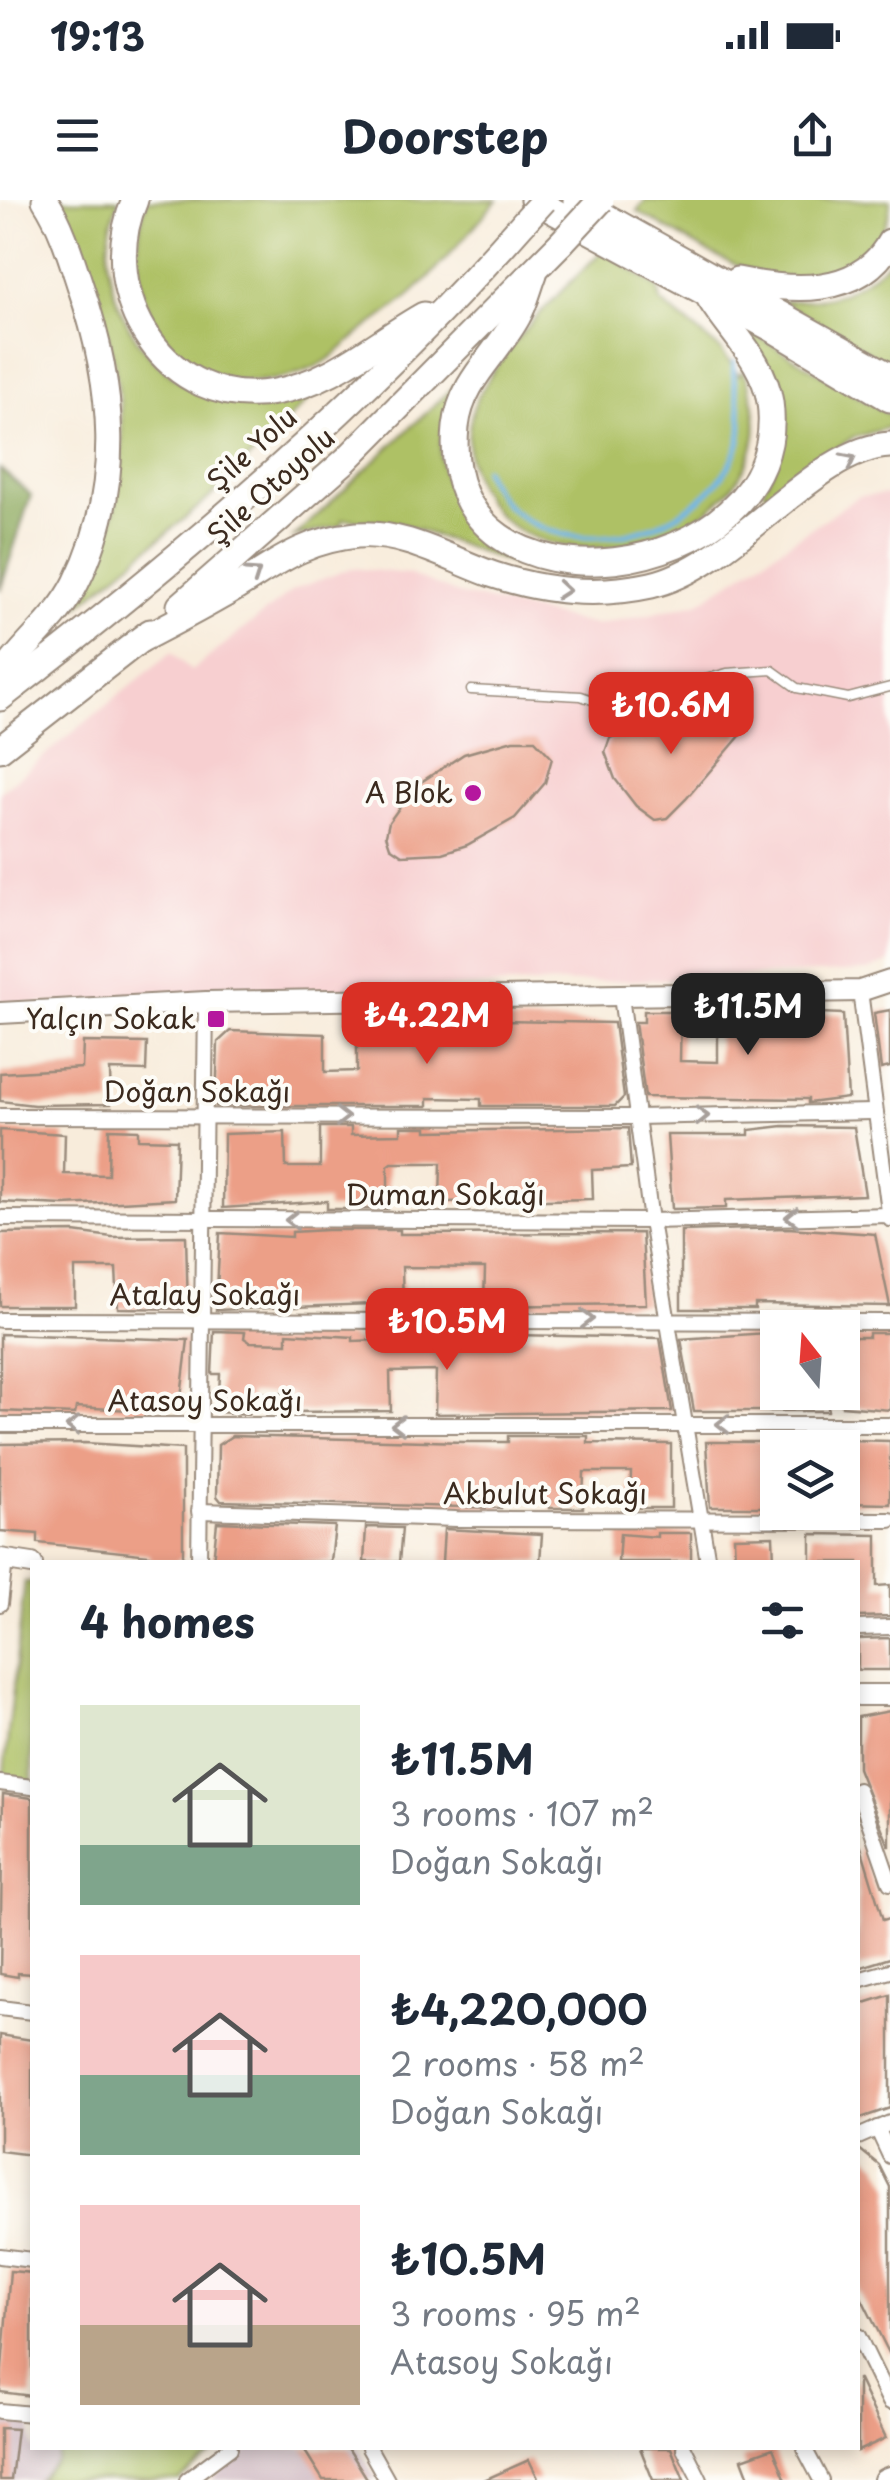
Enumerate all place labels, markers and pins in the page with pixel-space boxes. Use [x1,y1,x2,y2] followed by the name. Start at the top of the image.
[590,672,752,757] pin: ₺10.6M
[365,770,453,813] place label: A Blok
[462,782,484,804] marker: A Blok
[667,973,829,1058] pin: ₺11.5M
[346,982,508,1067] pin: ₺4.22M
[26,996,196,1039] place label: Yalçın Sokak
[205,1008,227,1030] marker: Yalçın Sokak
[366,1288,528,1373] pin: ₺10.5M

